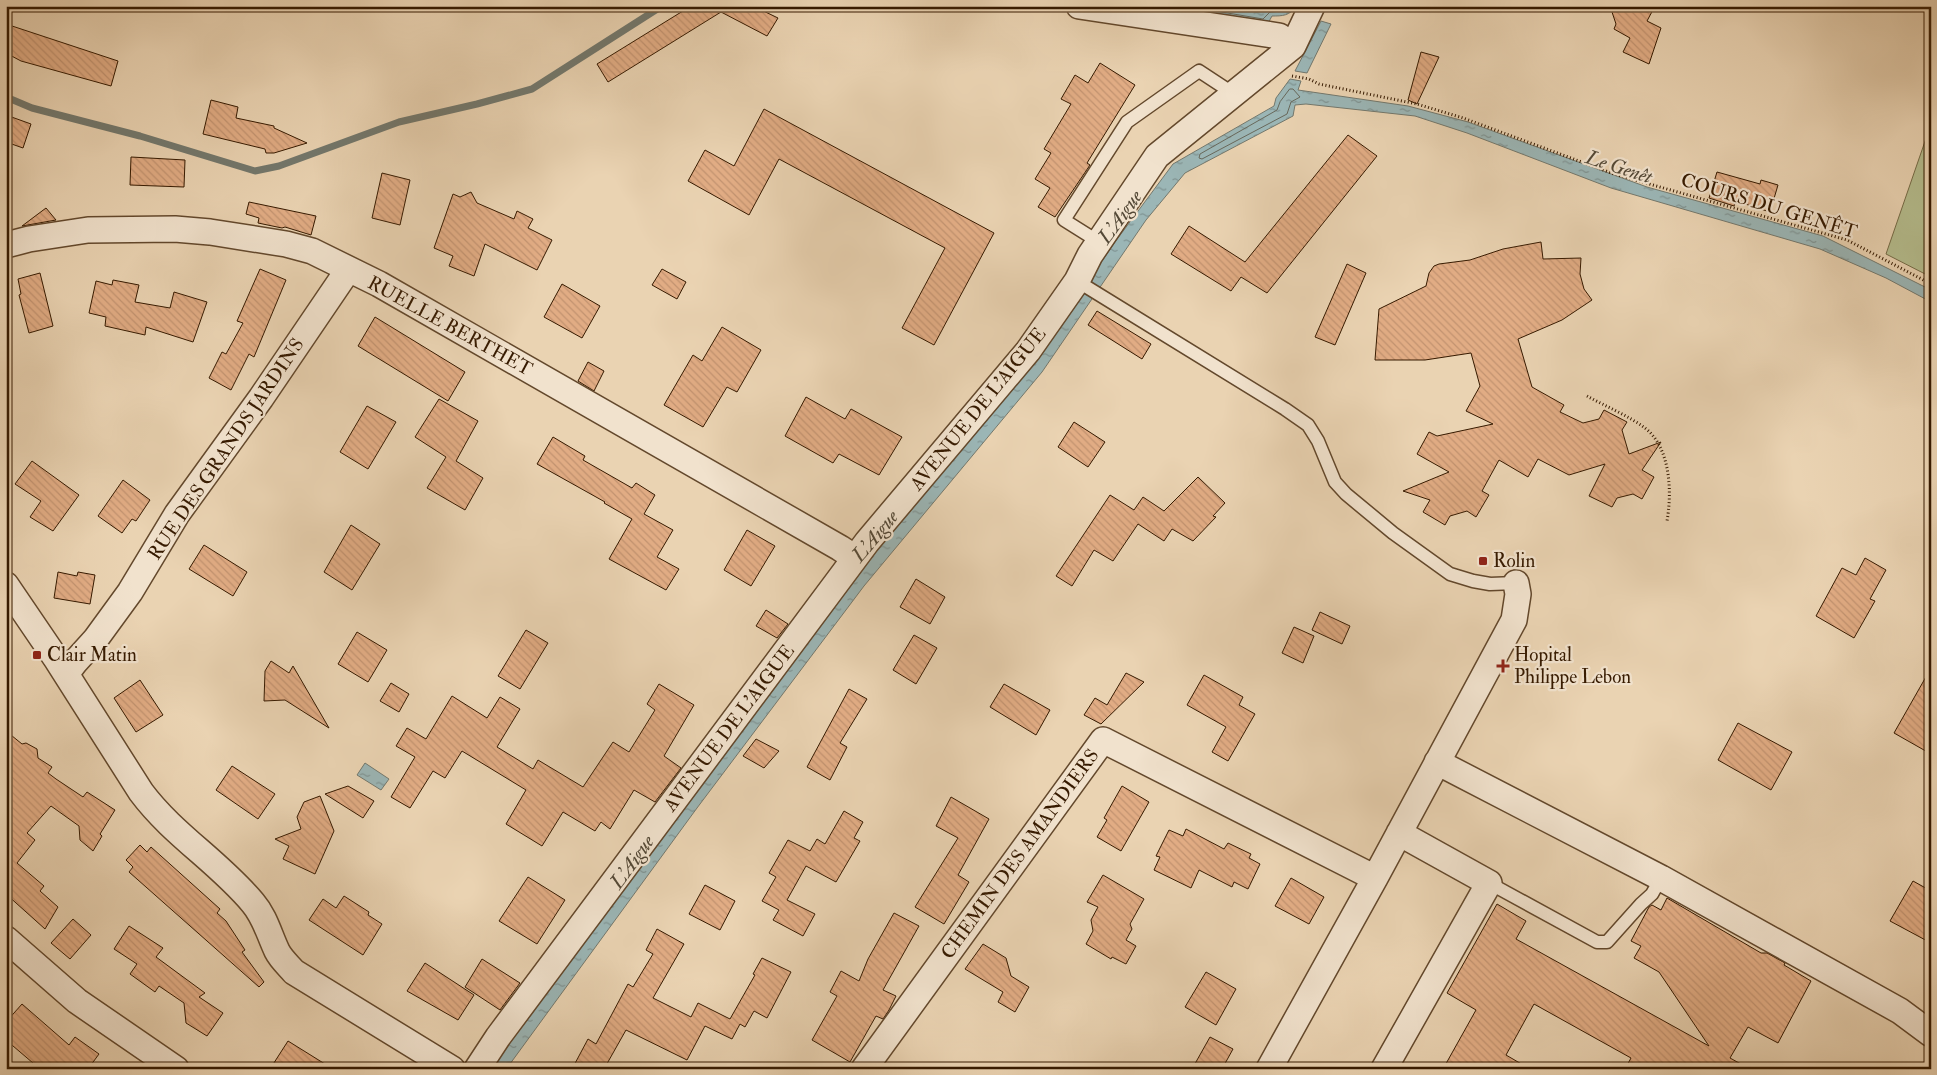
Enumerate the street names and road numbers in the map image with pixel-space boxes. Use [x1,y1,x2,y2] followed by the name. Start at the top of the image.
[1678,166,1861,244] street label: COURS DU GENÊT
[363,271,537,381] street label: RUELLE BERTHET
[904,322,1051,496] street label: AVENUE DE L'AIGUE
[143,333,309,565] street label: RUE DES GRANDS JARDINS
[658,639,800,817] street label: AVENUE DE L'AIGUE
[936,744,1104,964] street label: CHEMIN DES AMANDIERS

